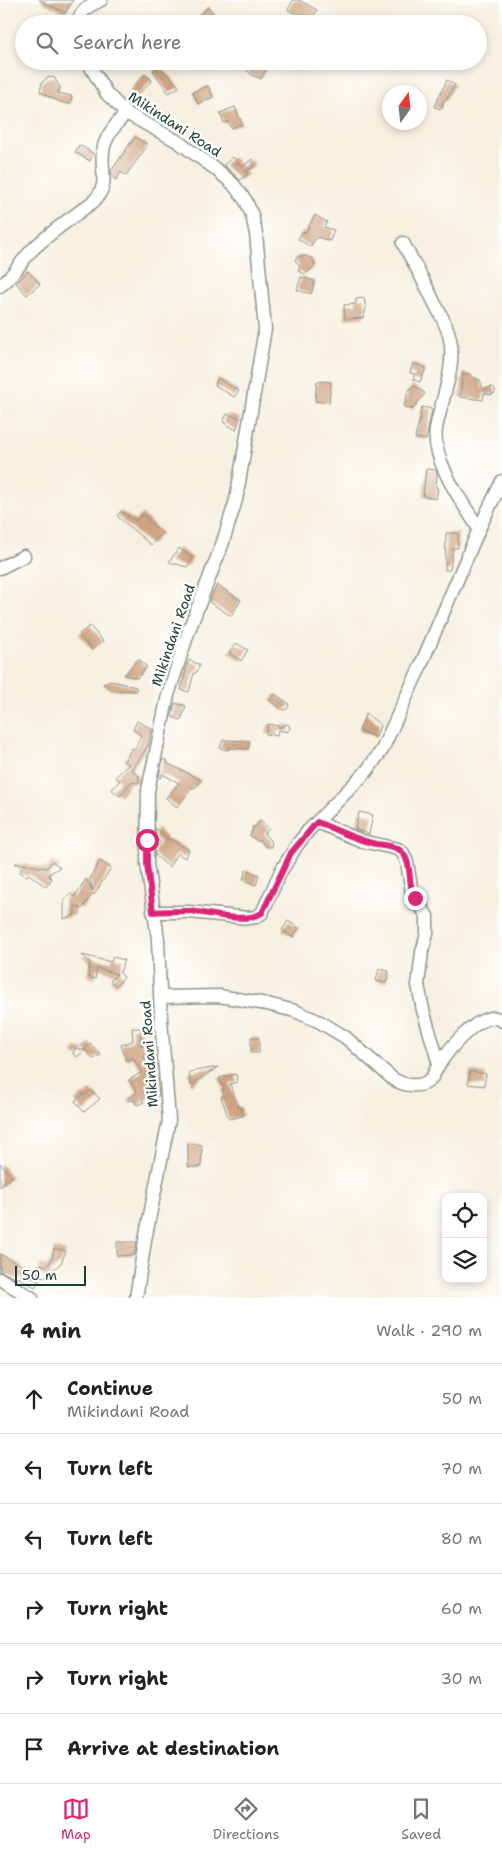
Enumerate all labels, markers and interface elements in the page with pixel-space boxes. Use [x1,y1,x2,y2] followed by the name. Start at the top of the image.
[15,15,487,70] search box
[33,29,61,57] icon: search
[73,30,182,55] text: Search here
[382,85,427,130] north arrow
[125,87,225,161] street label: Mikindani Road
[147,581,199,689] street label: Mikindani Road
[136,829,159,852] route start
[404,887,427,910] route end
[136,1000,162,1108] street label: Mikindani Road
[442,1193,487,1283] map controls
[442,1193,487,1238] button: locate
[442,1238,487,1283] button: layers
[15,1263,86,1286] scale bar
[22,1266,57,1284] text: 50 m
[20,1317,81,1345] text: 4 min
[376,1320,482,1341] text: Walk · 290 m
[67,1376,153,1401] text: Continue
[20,1385,48,1413] icon: ahead
[442,1388,482,1409] text: 50 m
[67,1401,189,1422] text: Mikindani Road
[20,1455,48,1483] icon: left
[67,1456,153,1481] text: Turn left
[441,1458,482,1479] text: 70 m
[20,1525,48,1553] icon: left
[67,1526,153,1551] text: Turn left
[441,1528,482,1549] text: 80 m
[20,1595,48,1623] icon: right
[67,1596,168,1621] text: Turn right
[441,1598,482,1619] text: 60 m
[20,1665,48,1693] icon: right
[67,1666,168,1691] text: Turn right
[441,1668,482,1689] text: 30 m
[20,1735,48,1763] icon: arrive
[67,1736,279,1761] text: Arrive at destination
[61,1795,91,1843] tab: Map
[213,1795,279,1843] tab: Directions
[401,1795,441,1843] tab: Saved

